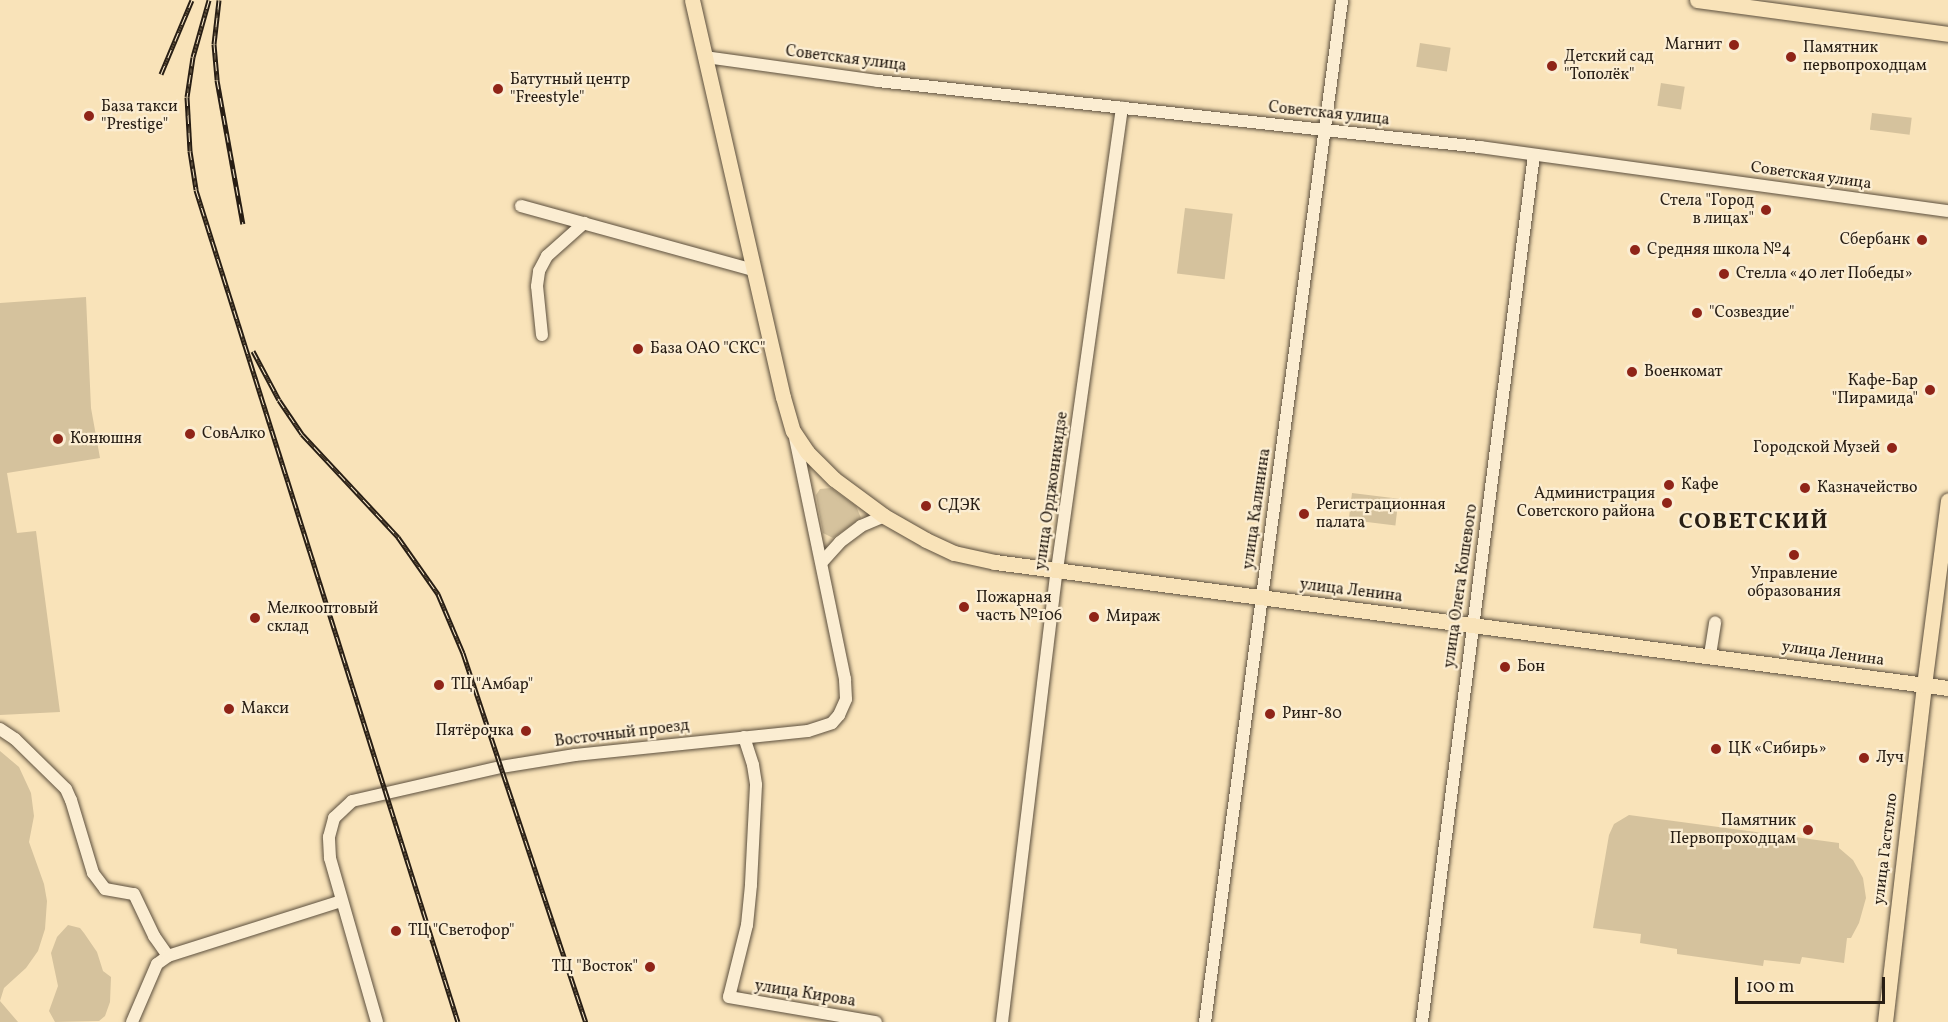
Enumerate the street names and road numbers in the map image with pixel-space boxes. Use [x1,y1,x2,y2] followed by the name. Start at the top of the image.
[784,42,908,76] street label: Советская улица
[1267,98,1391,130] street label: Советская улица
[1749,158,1873,194] street label: Советская улица
[1031,410,1073,572] street label: улица Орджоникидзе
[1239,447,1275,571] street label: улица Калинина
[1440,503,1482,669] street label: улица Олега Кошевого
[1299,575,1403,607] street label: улица Ленина
[1780,637,1886,671] street label: улица Ленина
[554,716,690,752] street label: Восточный проезд
[1870,792,1902,906] street label: улица Гастелло
[753,977,857,1011] street label: улица Кирова

